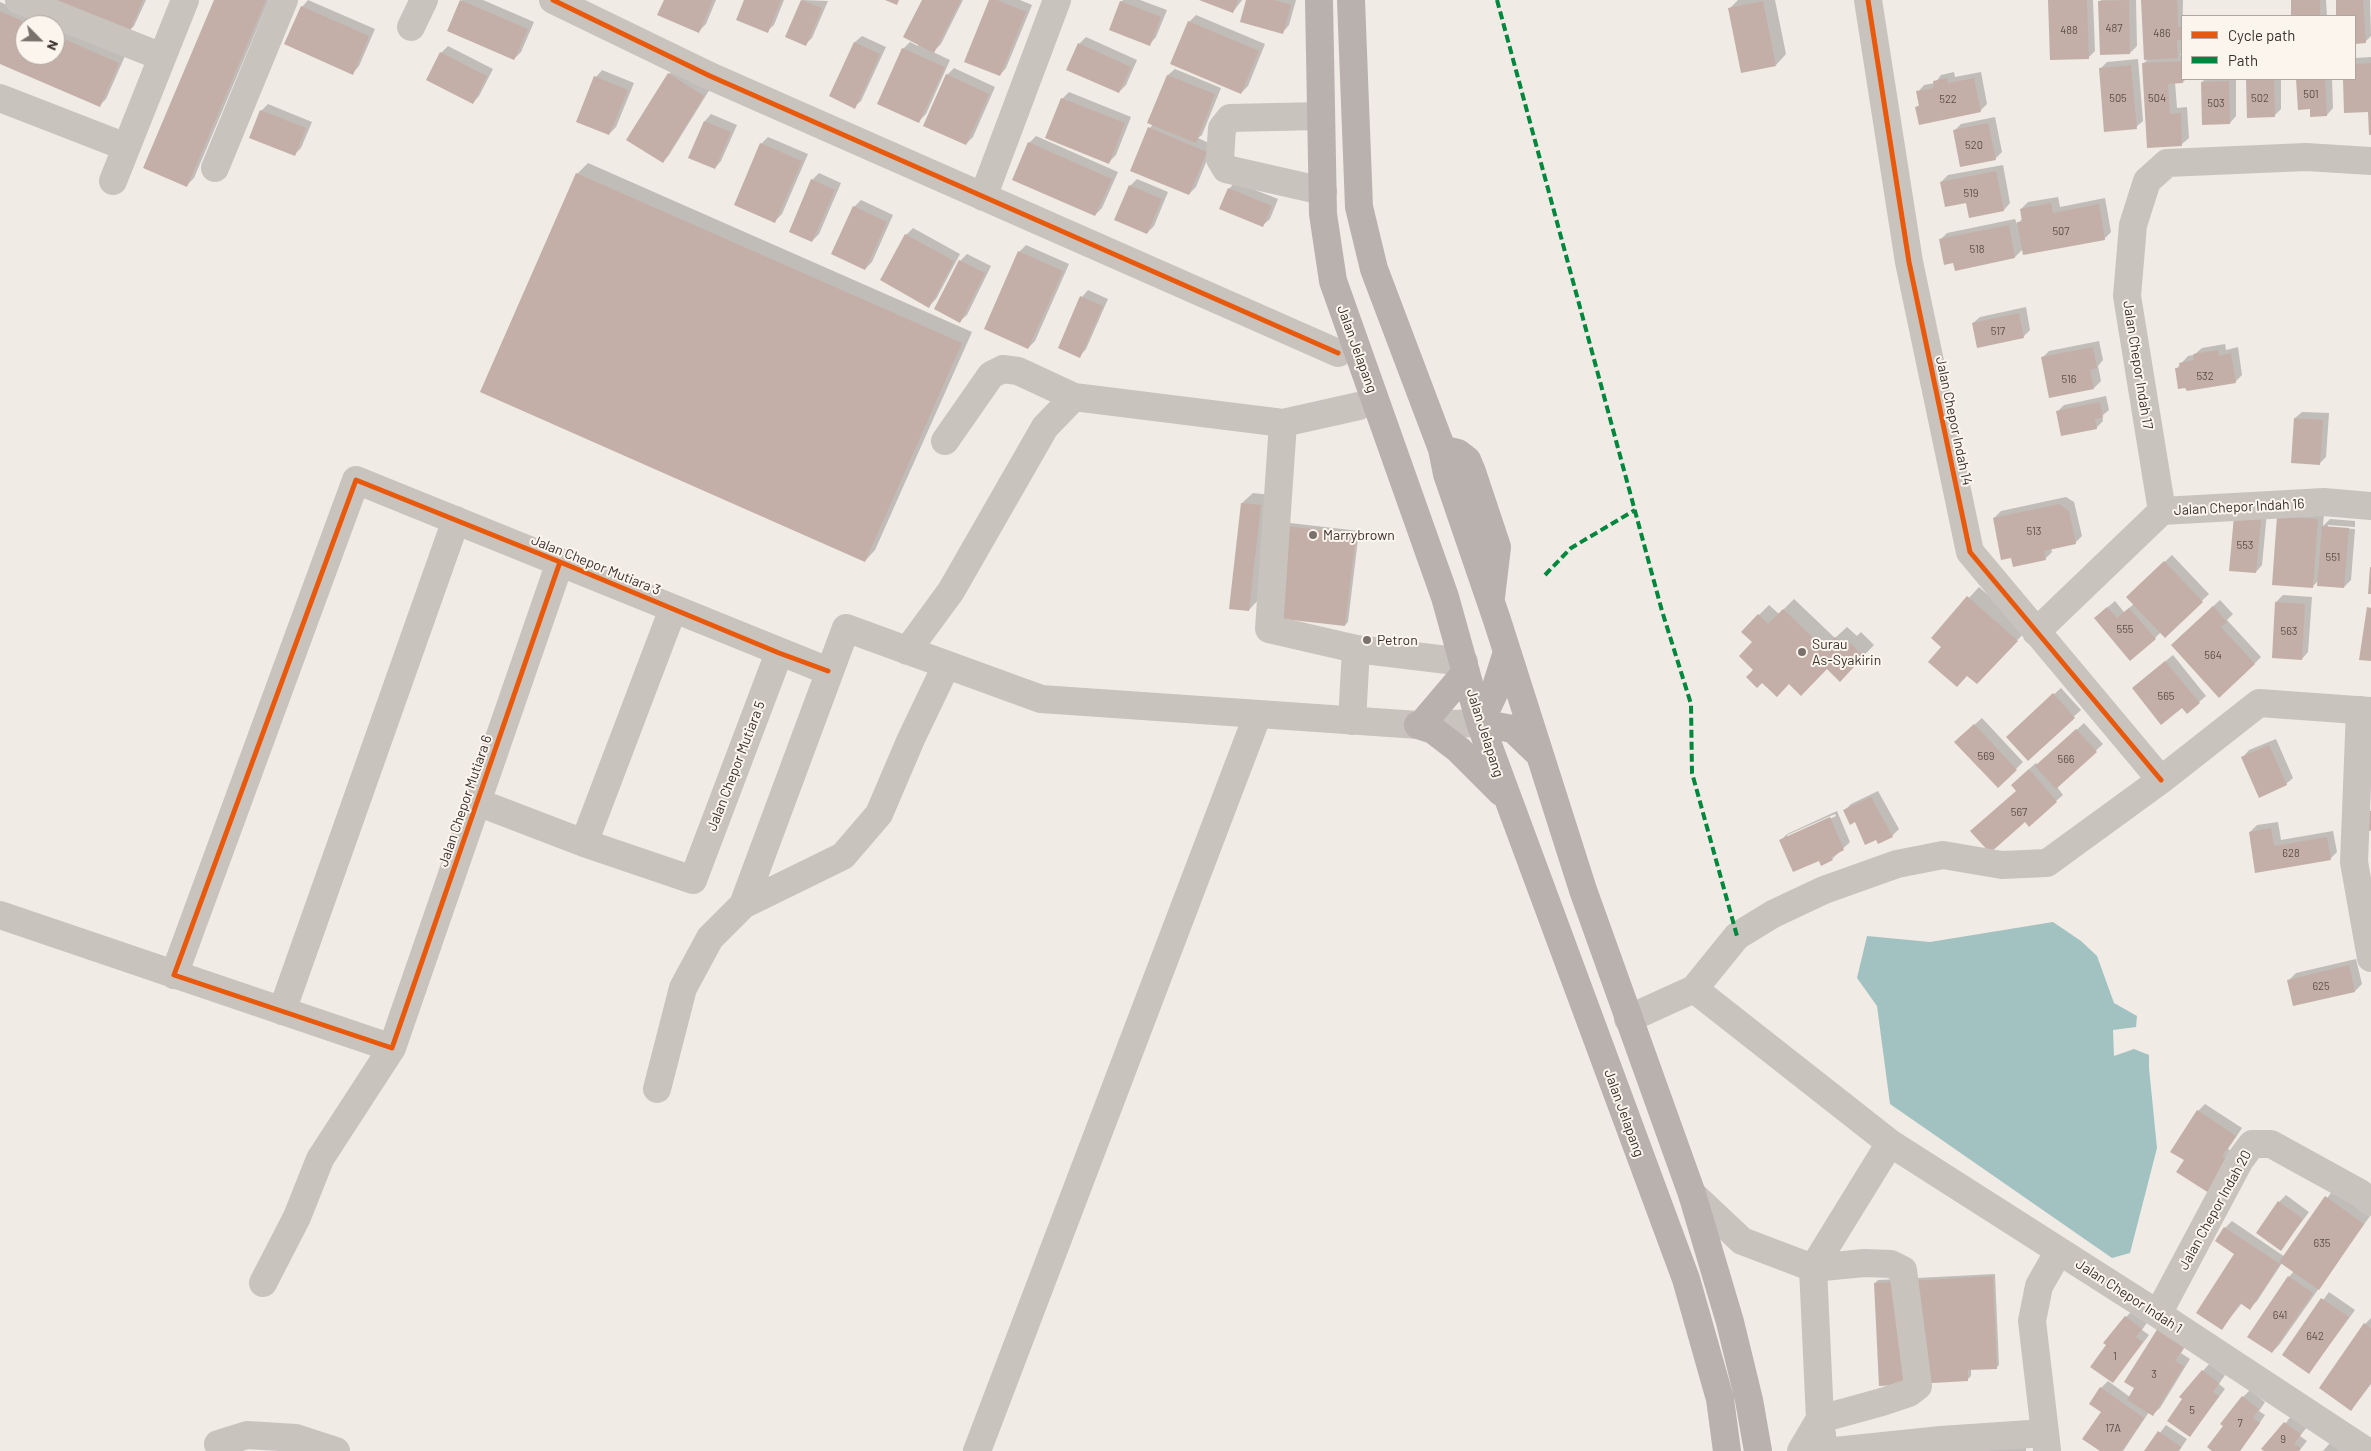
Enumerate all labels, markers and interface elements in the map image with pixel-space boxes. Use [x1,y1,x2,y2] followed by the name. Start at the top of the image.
[15,15,65,65] north arrow
[2181,15,2356,80] legend
[2106,21,2122,35] house number: 487
[2060,23,2078,37] house number: 488
[2153,26,2171,40] house number: 486
[2228,26,2295,44] text: Cycle path
[44,38,63,53] text: N
[2228,51,2258,69] text: Path
[2303,87,2319,101] house number: 501
[2109,91,2127,105] house number: 505
[2148,91,2166,105] house number: 504
[2251,91,2269,105] house number: 502
[1939,92,1957,106] house number: 522
[2207,96,2225,110] house number: 503
[1965,138,1983,152] house number: 520
[1964,186,1978,200] house number: 519
[2052,224,2070,238] house number: 507
[1970,242,1984,256] house number: 518
[2120,299,2156,431] street label: Jalan Chepor Indah 17
[1333,303,1381,395] street label: Jalan Jelapang
[1991,324,2005,338] house number: 517
[1932,355,1976,487] street label: Jalan Chepor Indah 14
[2196,369,2214,383] house number: 532
[2062,372,2076,386] house number: 516
[2173,495,2305,519] street label: Jalan Chepor Indah 16
[2027,524,2041,538] house number: 513
[1323,527,1395,543] place label: Marrybrown
[1307,529,1319,541] marker: Marrybrown
[529,531,663,599] street label: Jalan Chepor Mutiara 3
[2237,538,2253,552] house number: 553
[2326,550,2340,564] house number: 551
[2117,622,2133,636] house number: 555
[2281,624,2297,638] house number: 563
[1377,632,1418,648] place label: Petron
[1361,634,1373,646] marker: Petron
[1812,636,1881,669] place label: Surau As-Syakirin
[1796,646,1808,658] marker: Surau As-Syakirin
[2204,648,2222,662] house number: 564
[1463,687,1507,779] street label: Jalan Jelapang
[2158,689,2174,703] house number: 565
[703,699,769,833] street label: Jalan Chepor Mutiara 5
[435,733,495,869] street label: Jalan Chepor Mutiara 6
[1977,749,1995,763] house number: 569
[2058,752,2074,766] house number: 566
[2011,805,2027,819] house number: 567
[2282,846,2300,860] house number: 628
[2312,979,2330,993] house number: 625
[1600,1067,1648,1159] street label: Jalan Jelapang
[2175,1147,2255,1273] street label: Jalan Chepor Indah 20
[2314,1236,2330,1250] house number: 635
[2073,1255,2185,1337] street label: Jalan Chepor Indah 1
[2273,1308,2287,1322] house number: 641
[2306,1329,2324,1343] house number: 642
[2113,1349,2117,1363] house number: 1
[2151,1367,2157,1381] house number: 3
[2189,1403,2195,1417] house number: 5
[2237,1416,2243,1430] house number: 7
[2105,1421,2121,1435] house number: 17A
[2280,1432,2286,1446] house number: 9

